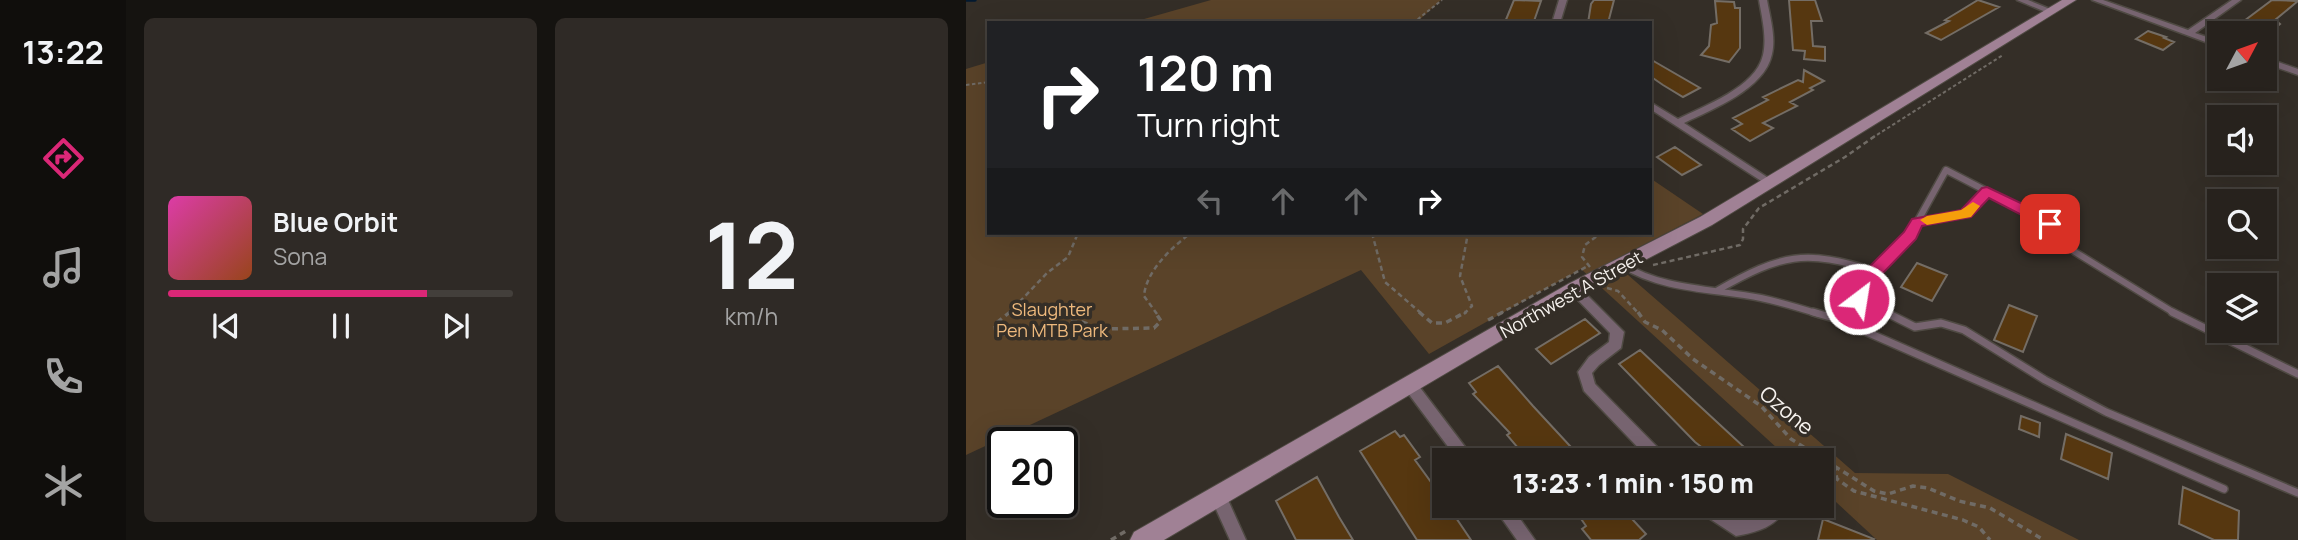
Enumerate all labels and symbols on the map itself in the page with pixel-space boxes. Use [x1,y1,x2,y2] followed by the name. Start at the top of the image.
[2207,21,2277,91] north arrow
[2020,194,2080,254] pin
[1495,245,1647,343] street label: Northwest A Street
[1822,262,1896,336] position arrow
[996,297,1109,342] park label: Slaughter Pen MTB Park
[1754,379,1820,441] street label: Ozone
[987,427,1078,518] speed limit sign: 20

